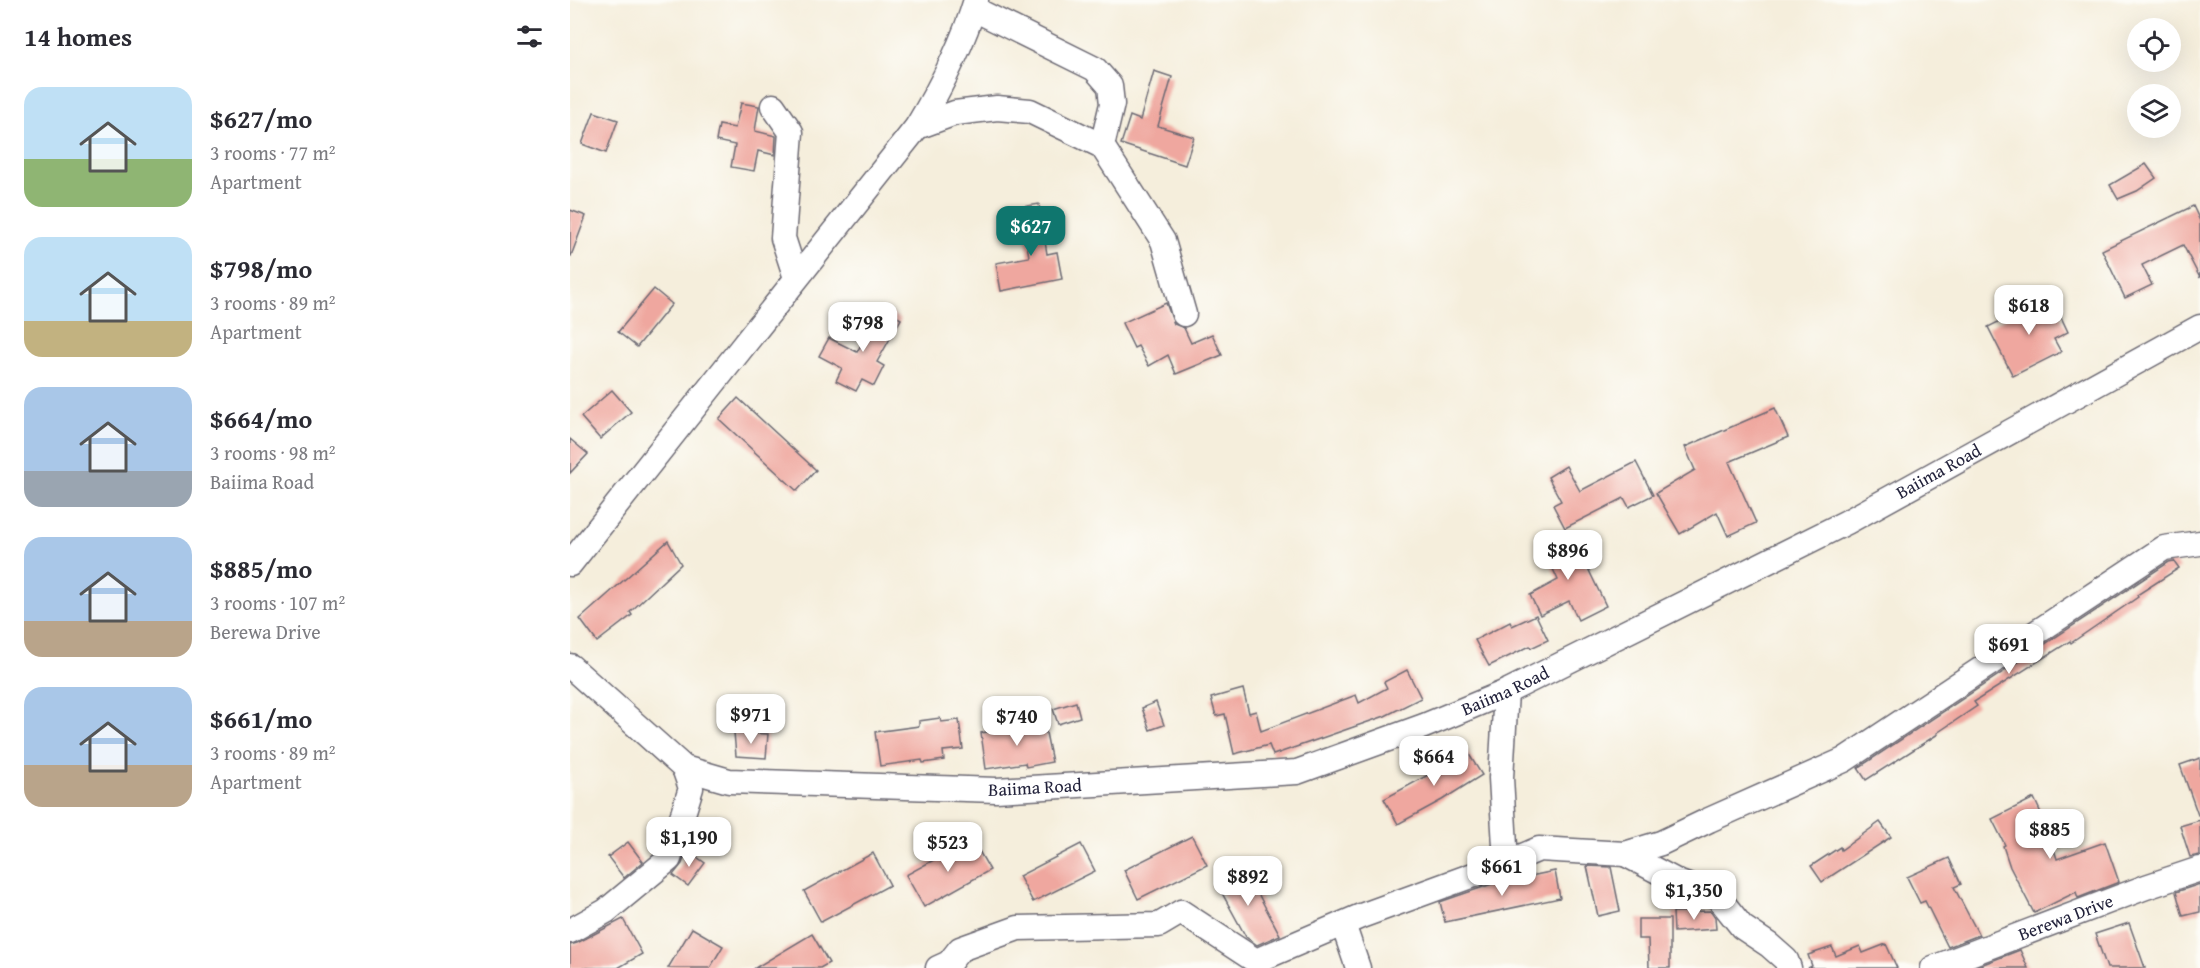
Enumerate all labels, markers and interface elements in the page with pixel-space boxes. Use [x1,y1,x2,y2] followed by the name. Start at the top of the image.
[24,17,132,56] text: 14 homes
[2127,18,2181,138] map controls
[2127,18,2181,72] button: locate
[513,20,546,53] icon: filters
[2127,84,2181,138] button: layers
[210,99,312,138] text: $627/mo
[72,111,144,183] icon: home
[210,138,336,167] text: 3 rooms · 77 m²
[210,167,302,196] text: Apartment
[995,206,1067,257] pin: $627
[1010,211,1052,240] text: $627
[210,249,312,288] text: $798/mo
[72,261,144,333] icon: home
[1993,285,2065,336] pin: $618
[210,288,336,317] text: 3 rooms · 89 m²
[2008,290,2050,319] text: $618
[827,302,899,353] pin: $798
[842,307,884,336] text: $798
[210,317,302,346] text: Apartment
[210,399,312,438] text: $664/mo
[72,411,144,483] icon: home
[1891,436,1986,505] street label: Baiima Road
[210,438,336,467] text: 3 rooms · 98 m²
[210,467,314,496] text: Baiima Road
[1532,530,1604,581] pin: $896
[1547,535,1589,564] text: $896
[210,549,312,588] text: $885/mo
[72,561,144,633] icon: home
[210,588,345,617] text: 3 rooms · 107 m²
[210,617,321,646] text: Berewa Drive
[1973,624,2045,675] pin: $691
[1988,629,2030,658] text: $691
[1457,659,1554,722] street label: Baiima Road
[715,694,787,745] pin: $971
[981,696,1053,747] pin: $740
[210,699,312,738] text: $661/mo
[730,699,772,728] text: $971
[996,701,1038,730] text: $740
[72,711,144,783] icon: home
[1398,736,1470,787] pin: $664
[210,738,336,767] text: 3 rooms · 89 m²
[1413,741,1455,770] text: $664
[210,767,302,796] text: Apartment
[988,771,1083,803] street label: Baiima Road
[2014,809,2086,860] pin: $885
[2029,814,2071,843] text: $885
[640,817,738,868] pin: $1,190
[660,822,718,851] text: $1,190
[912,822,984,873] pin: $523
[927,827,969,856] text: $523
[1466,846,1538,897] pin: $661
[1481,851,1523,880] text: $661
[1212,856,1284,907] pin: $892
[1227,861,1269,890] text: $892
[1645,870,1743,921] pin: $1,350
[1665,875,1723,904] text: $1,350
[2014,887,2117,947] street label: Berewa Drive

